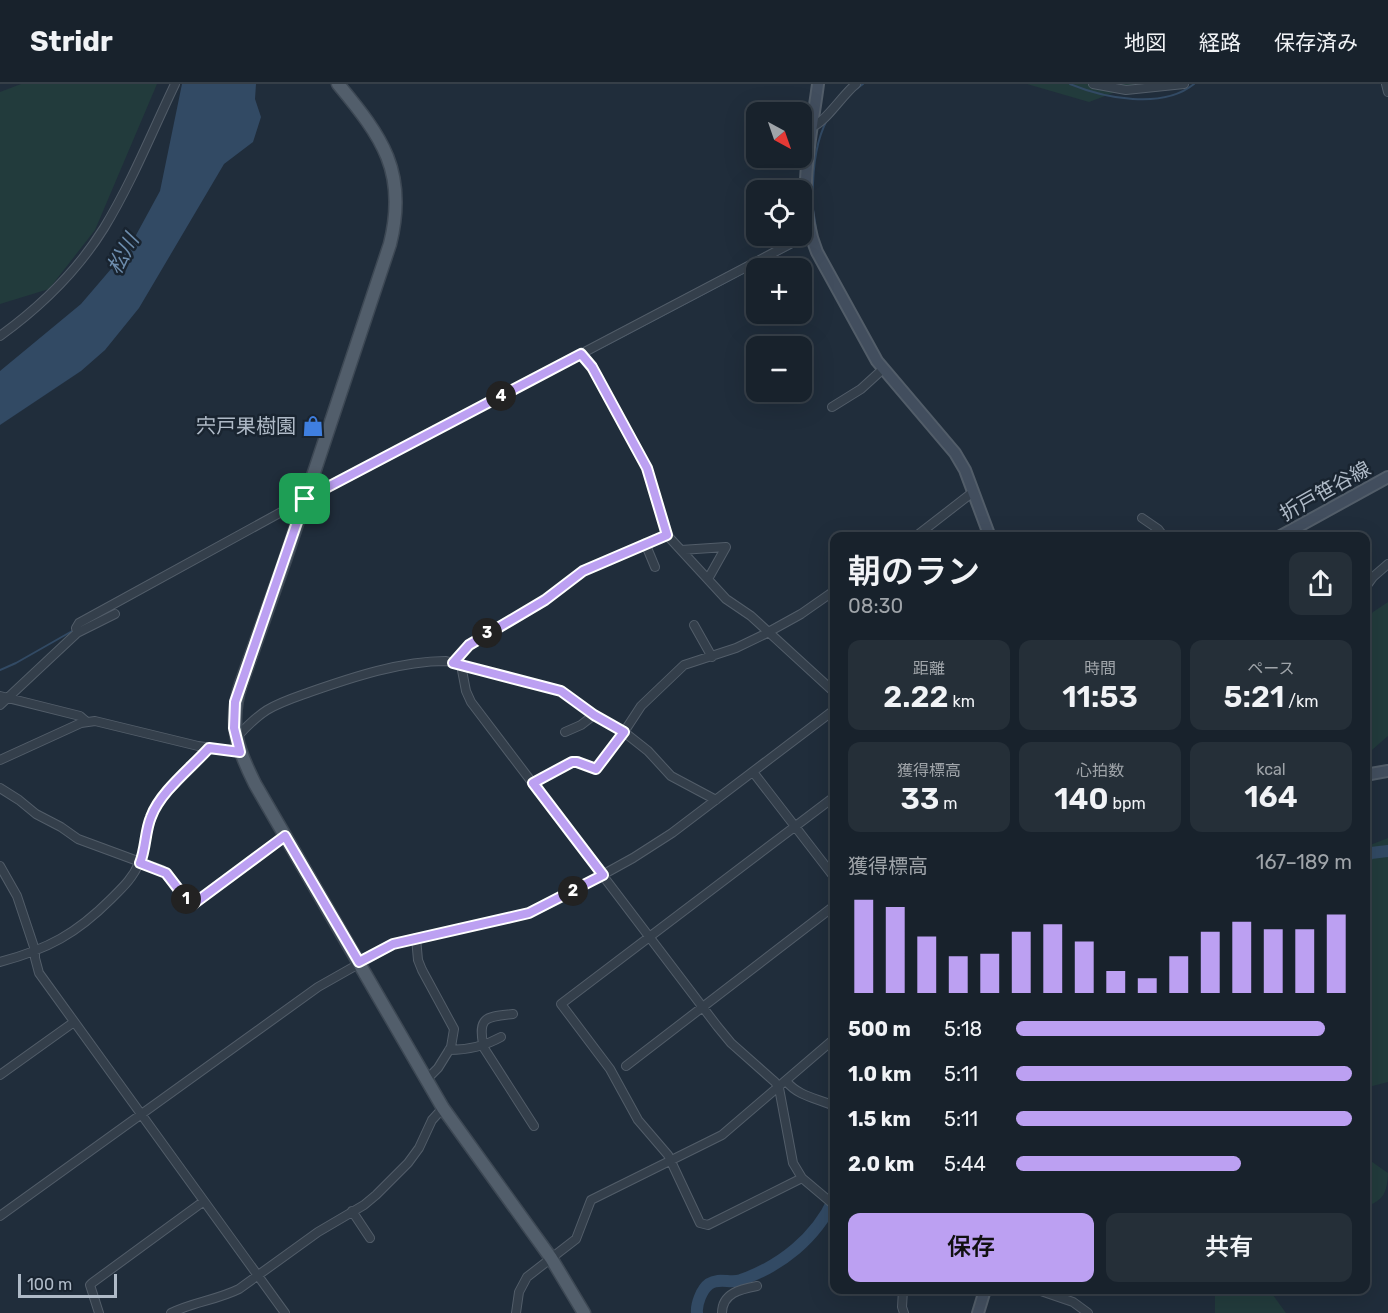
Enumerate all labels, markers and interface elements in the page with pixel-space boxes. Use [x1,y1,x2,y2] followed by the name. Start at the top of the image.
[30,25,113,58] text: Stridr
[1124,30,1166,55] text: 地図
[1199,30,1241,55] text: 経路
[1274,30,1358,55] text: 保存済み
[746,102,812,168] north arrow
[746,102,812,402] map controls
[746,180,812,246] button: locate
[101,228,145,278] water label: 松川
[746,258,812,324] button: +
[746,336,812,402] button: −
[486,381,516,411] pin: 4
[496,386,506,405] text: 4
[196,414,296,438] place label: 宍戸果樹園
[301,414,325,438] shop icon: 宍戸果樹園
[1275,456,1375,526] street label: 折戸笹谷線
[279,473,330,524] pin
[288,482,321,515] icon: arrive
[848,552,980,591] text: 朝のラン
[1289,552,1352,615] button: share
[848,594,903,618] text: 08:30
[472,618,502,648] pin: 3
[482,623,492,642] text: 3
[913,659,945,678] text: 距離
[1084,659,1116,678] text: 時間
[1247,659,1295,678] text: ペース
[883,679,948,715] text: 2.22
[1062,679,1138,715] text: 11:53
[1224,679,1284,715] text: 5:21
[948,692,975,711] text: km
[1284,692,1318,711] text: /km
[1256,760,1286,779] text: kcal
[897,761,961,780] text: 獲得標高
[1076,761,1124,780] text: 心拍数
[1244,779,1298,815] text: 164
[901,781,939,817] text: 33
[1054,781,1109,817] text: 140
[939,794,957,813] text: m
[1109,794,1146,813] text: bpm
[1256,850,1352,874] text: 167–189 m
[848,854,928,878] text: 獲得標高
[558,876,588,906] pin: 2
[568,881,578,900] text: 2
[171,884,201,914] pin: 1
[182,889,190,908] text: 1
[848,1017,911,1041] text: 500 m
[944,1017,982,1041] text: 5:18
[848,1062,911,1086] text: 1.0 km
[944,1062,978,1086] text: 5:11
[848,1107,911,1131] text: 1.5 km
[944,1107,978,1131] text: 5:11
[848,1152,914,1176] text: 2.0 km
[944,1152,986,1176] text: 5:44
[848,1213,1094,1282] button: 保存
[1106,1213,1352,1282] button: 共有
[18,1271,117,1298] scale bar
[27,1275,72,1294] text: 100 m

